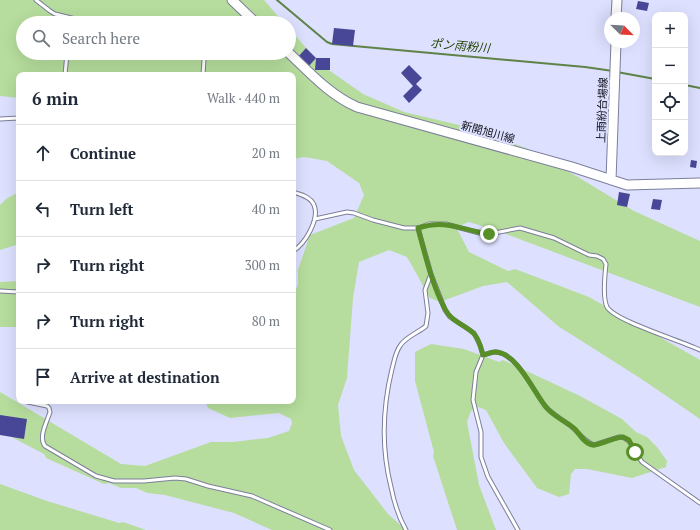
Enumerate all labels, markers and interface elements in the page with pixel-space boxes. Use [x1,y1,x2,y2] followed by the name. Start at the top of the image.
[604,12,640,48] north arrow
[652,12,688,156] map controls
[652,12,688,48] button: +
[16,16,296,60] search box
[30,27,52,49] icon: search
[62,28,140,48] text: Search here
[429,35,493,56] water label: ポン雨粉川
[652,48,688,84] button: −
[594,77,610,143] street label: 上雨紛台場線
[652,84,688,120] button: locate
[32,87,79,110] text: 6 min
[207,89,280,107] text: Walk · 440 m
[460,118,516,146] street label: 新開旭川線
[652,120,688,156] button: layers
[32,142,54,164] icon: ahead
[70,143,136,163] text: Continue
[252,144,280,162] text: 20 m
[32,198,54,220] icon: left
[70,199,134,219] text: Turn left
[252,200,280,218] text: 40 m
[480,225,498,243] route end
[32,254,54,276] icon: right
[70,255,145,275] text: Turn right
[245,256,280,274] text: 300 m
[32,310,54,332] icon: right
[70,311,145,331] text: Turn right
[252,312,280,330] text: 80 m
[32,366,54,388] icon: arrive
[70,367,220,387] text: Arrive at destination
[626,443,644,461] route start

